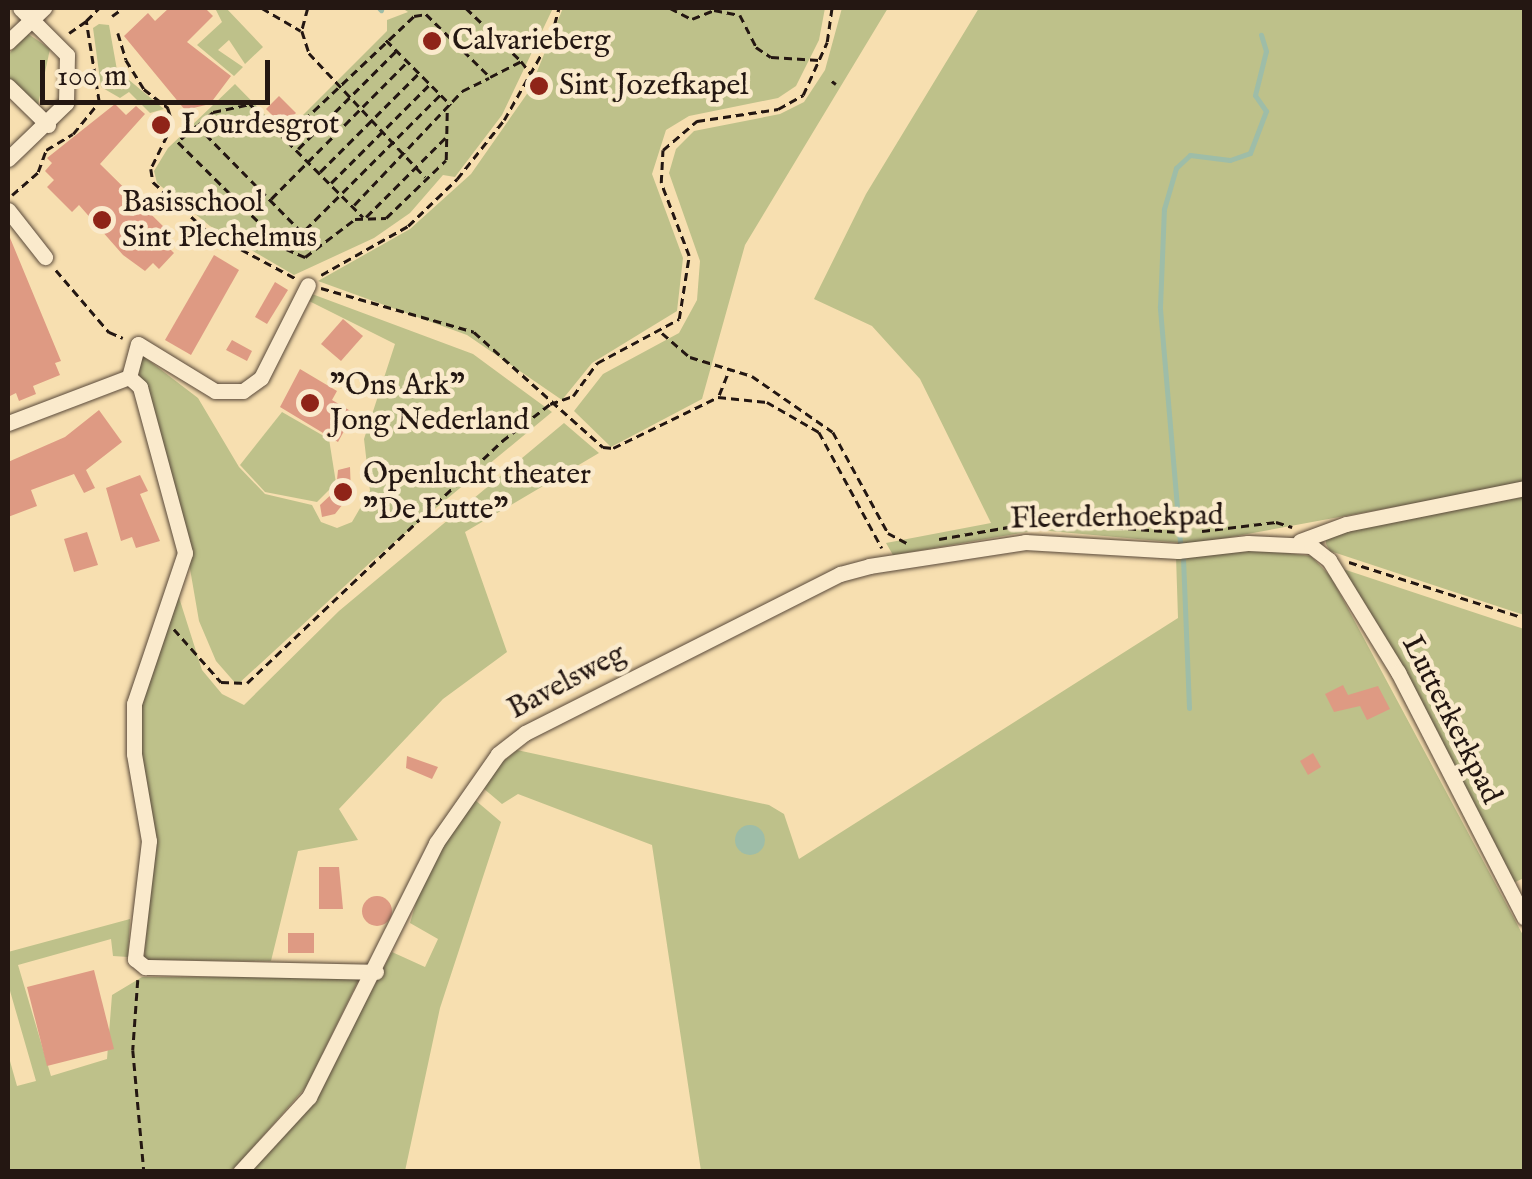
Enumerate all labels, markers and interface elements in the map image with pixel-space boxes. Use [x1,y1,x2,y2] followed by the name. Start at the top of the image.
[452,23,610,59] place label: Calvarieberg
[421,30,443,52] marker: Calvarieberg
[45,40,275,102] scale bar
[57,58,127,96] text: 100 m
[559,68,749,104] place label: Sint Jozefkapel
[528,75,550,97] marker: Sint Jozefkapel
[181,107,339,143] place label: Lourdesgrot
[150,114,172,136] marker: Lourdesgrot
[122,185,317,256] place label: Basisschool Sint Plechelmus
[91,209,113,231] marker: Basisschool Sint Plechelmus
[330,368,529,438] place label: "Ons Ark" Jong Nederland
[299,392,321,414] marker: "Ons Ark" Jong Nederland
[363,457,591,528] place label: Openlucht theater "De Lutte"
[332,481,354,503] marker: Openlucht theater "De Lutte"
[1010,498,1224,538] street label: Fleerderhoekpad
[1393,630,1509,810] street label: Lutterkerkpad
[502,636,632,728] street label: Bavelsweg

